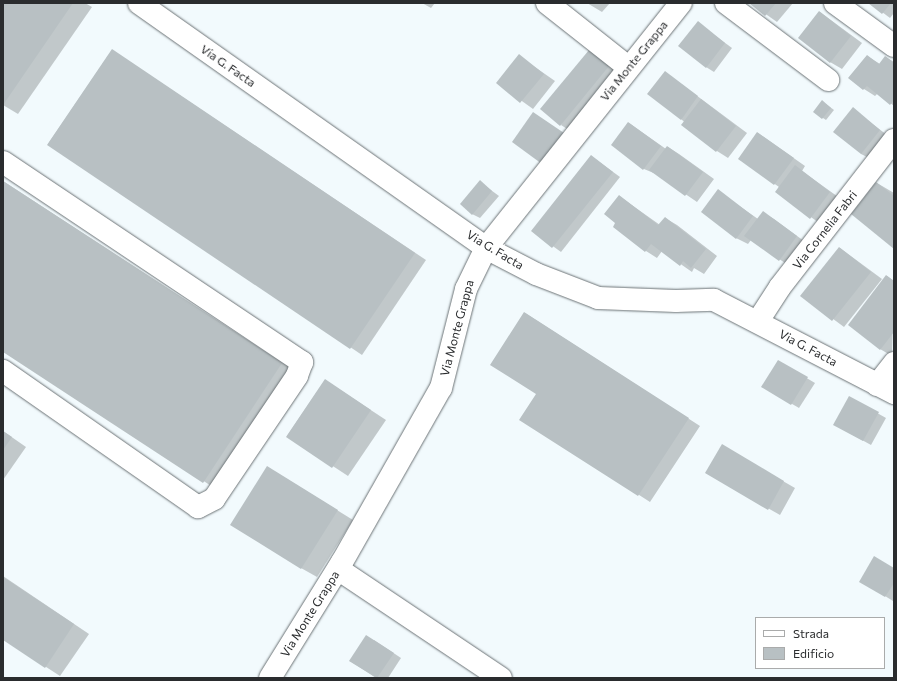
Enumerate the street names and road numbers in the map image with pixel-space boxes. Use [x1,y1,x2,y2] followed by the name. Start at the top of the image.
[597,18,671,104] street label: Via Monte Grappa
[198,42,258,90] street label: Via G. Facta
[790,188,860,272] street label: Via Cornelia Fabri
[464,227,526,273] street label: Via G. Facta
[437,278,477,378] street label: Via Monte Grappa
[776,327,840,369] street label: Via G. Facta
[278,568,342,660] street label: Via Monte Grappa

